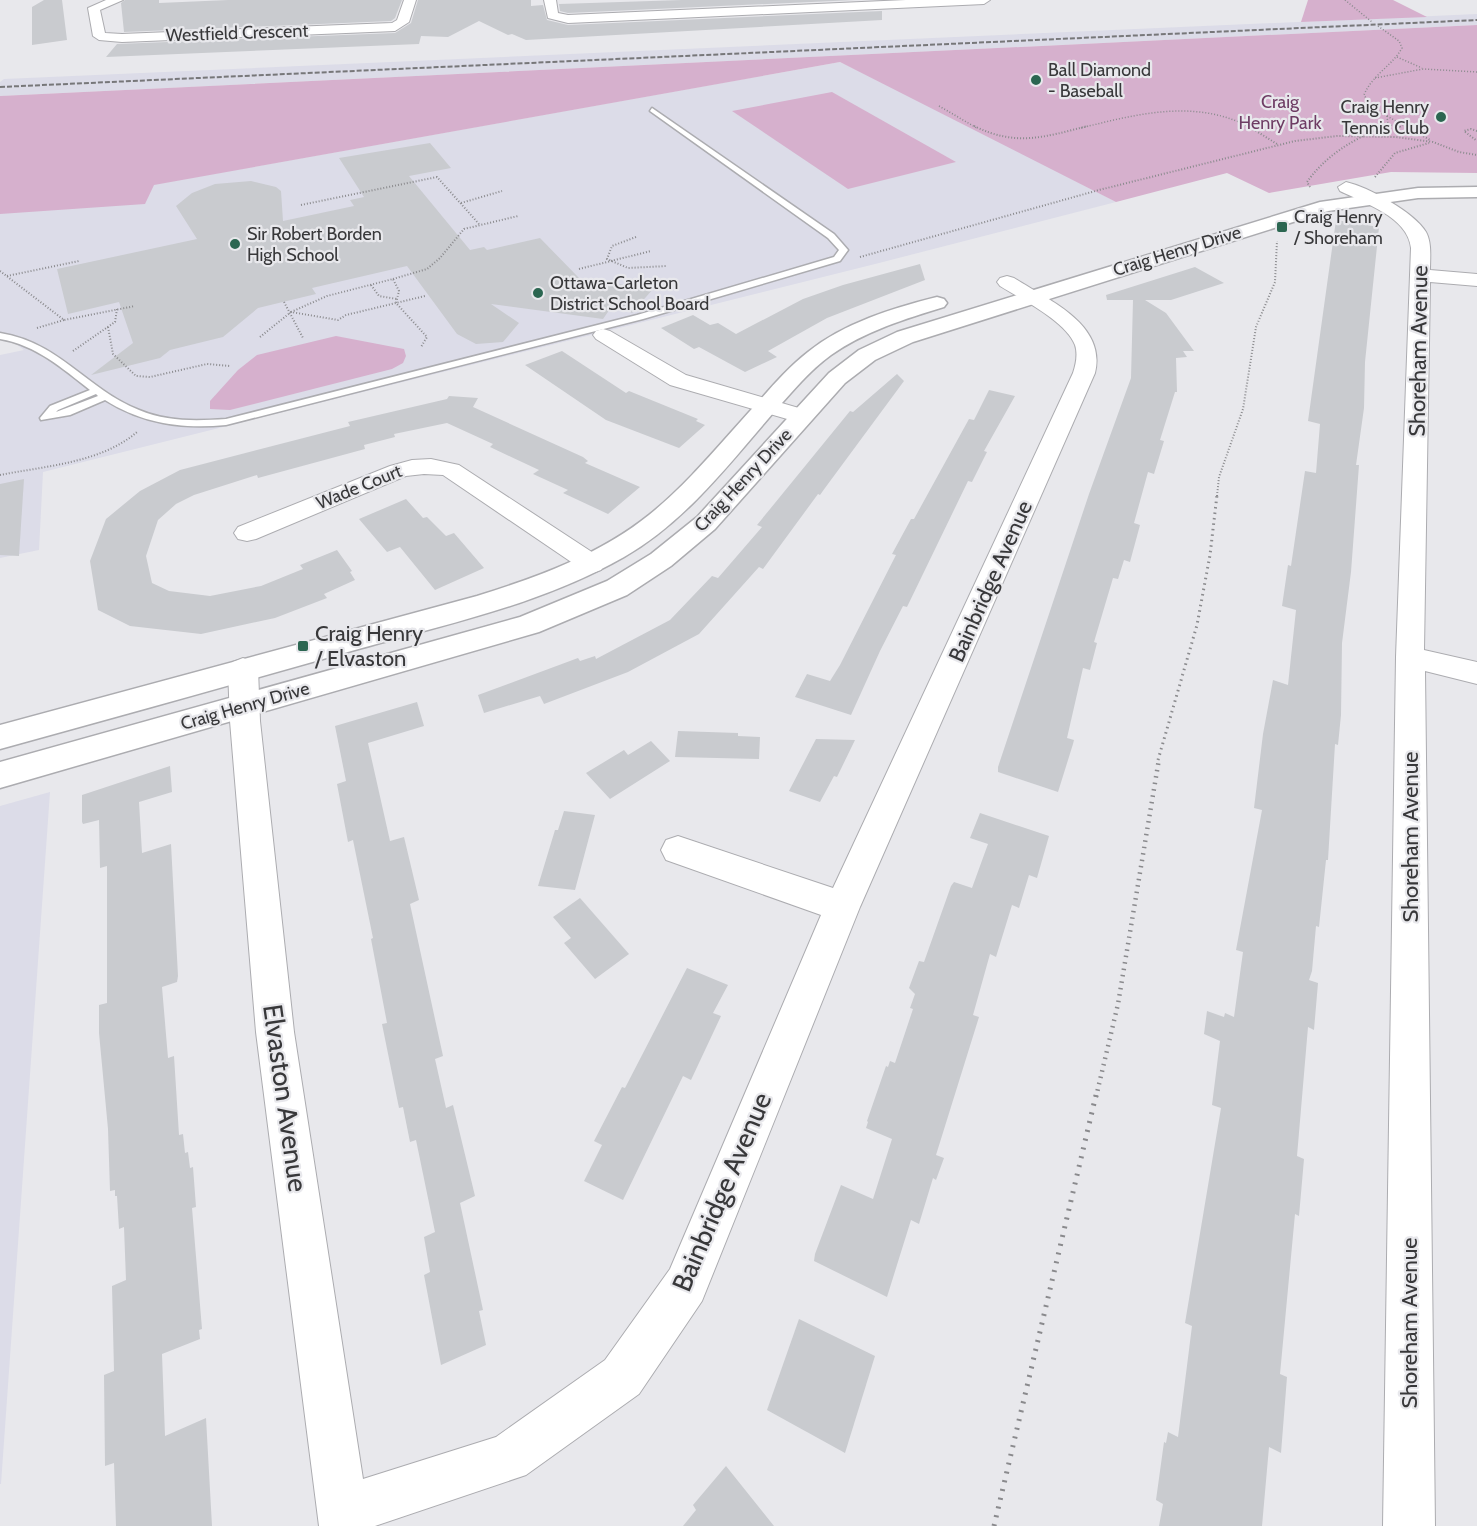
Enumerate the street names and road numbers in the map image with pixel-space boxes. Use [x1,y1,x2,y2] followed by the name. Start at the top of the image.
[165,20,309,46] street label: Westfield Crescent
[1110,221,1244,281] street label: Craig Henry Drive
[1404,265,1433,437] street label: Shoreham Avenue
[690,424,796,536] street label: Craig Henry Drive
[313,460,405,514] street label: Wade Court
[943,496,1038,666] street label: Bainbridge Avenue
[178,677,312,735] street label: Craig Henry Drive
[1397,751,1424,923] street label: Shoreham Avenue
[256,1002,315,1194] street label: Elvaston Avenue
[665,1087,778,1296] street label: Bainbridge Avenue
[1396,1237,1423,1409] street label: Shoreham Avenue

